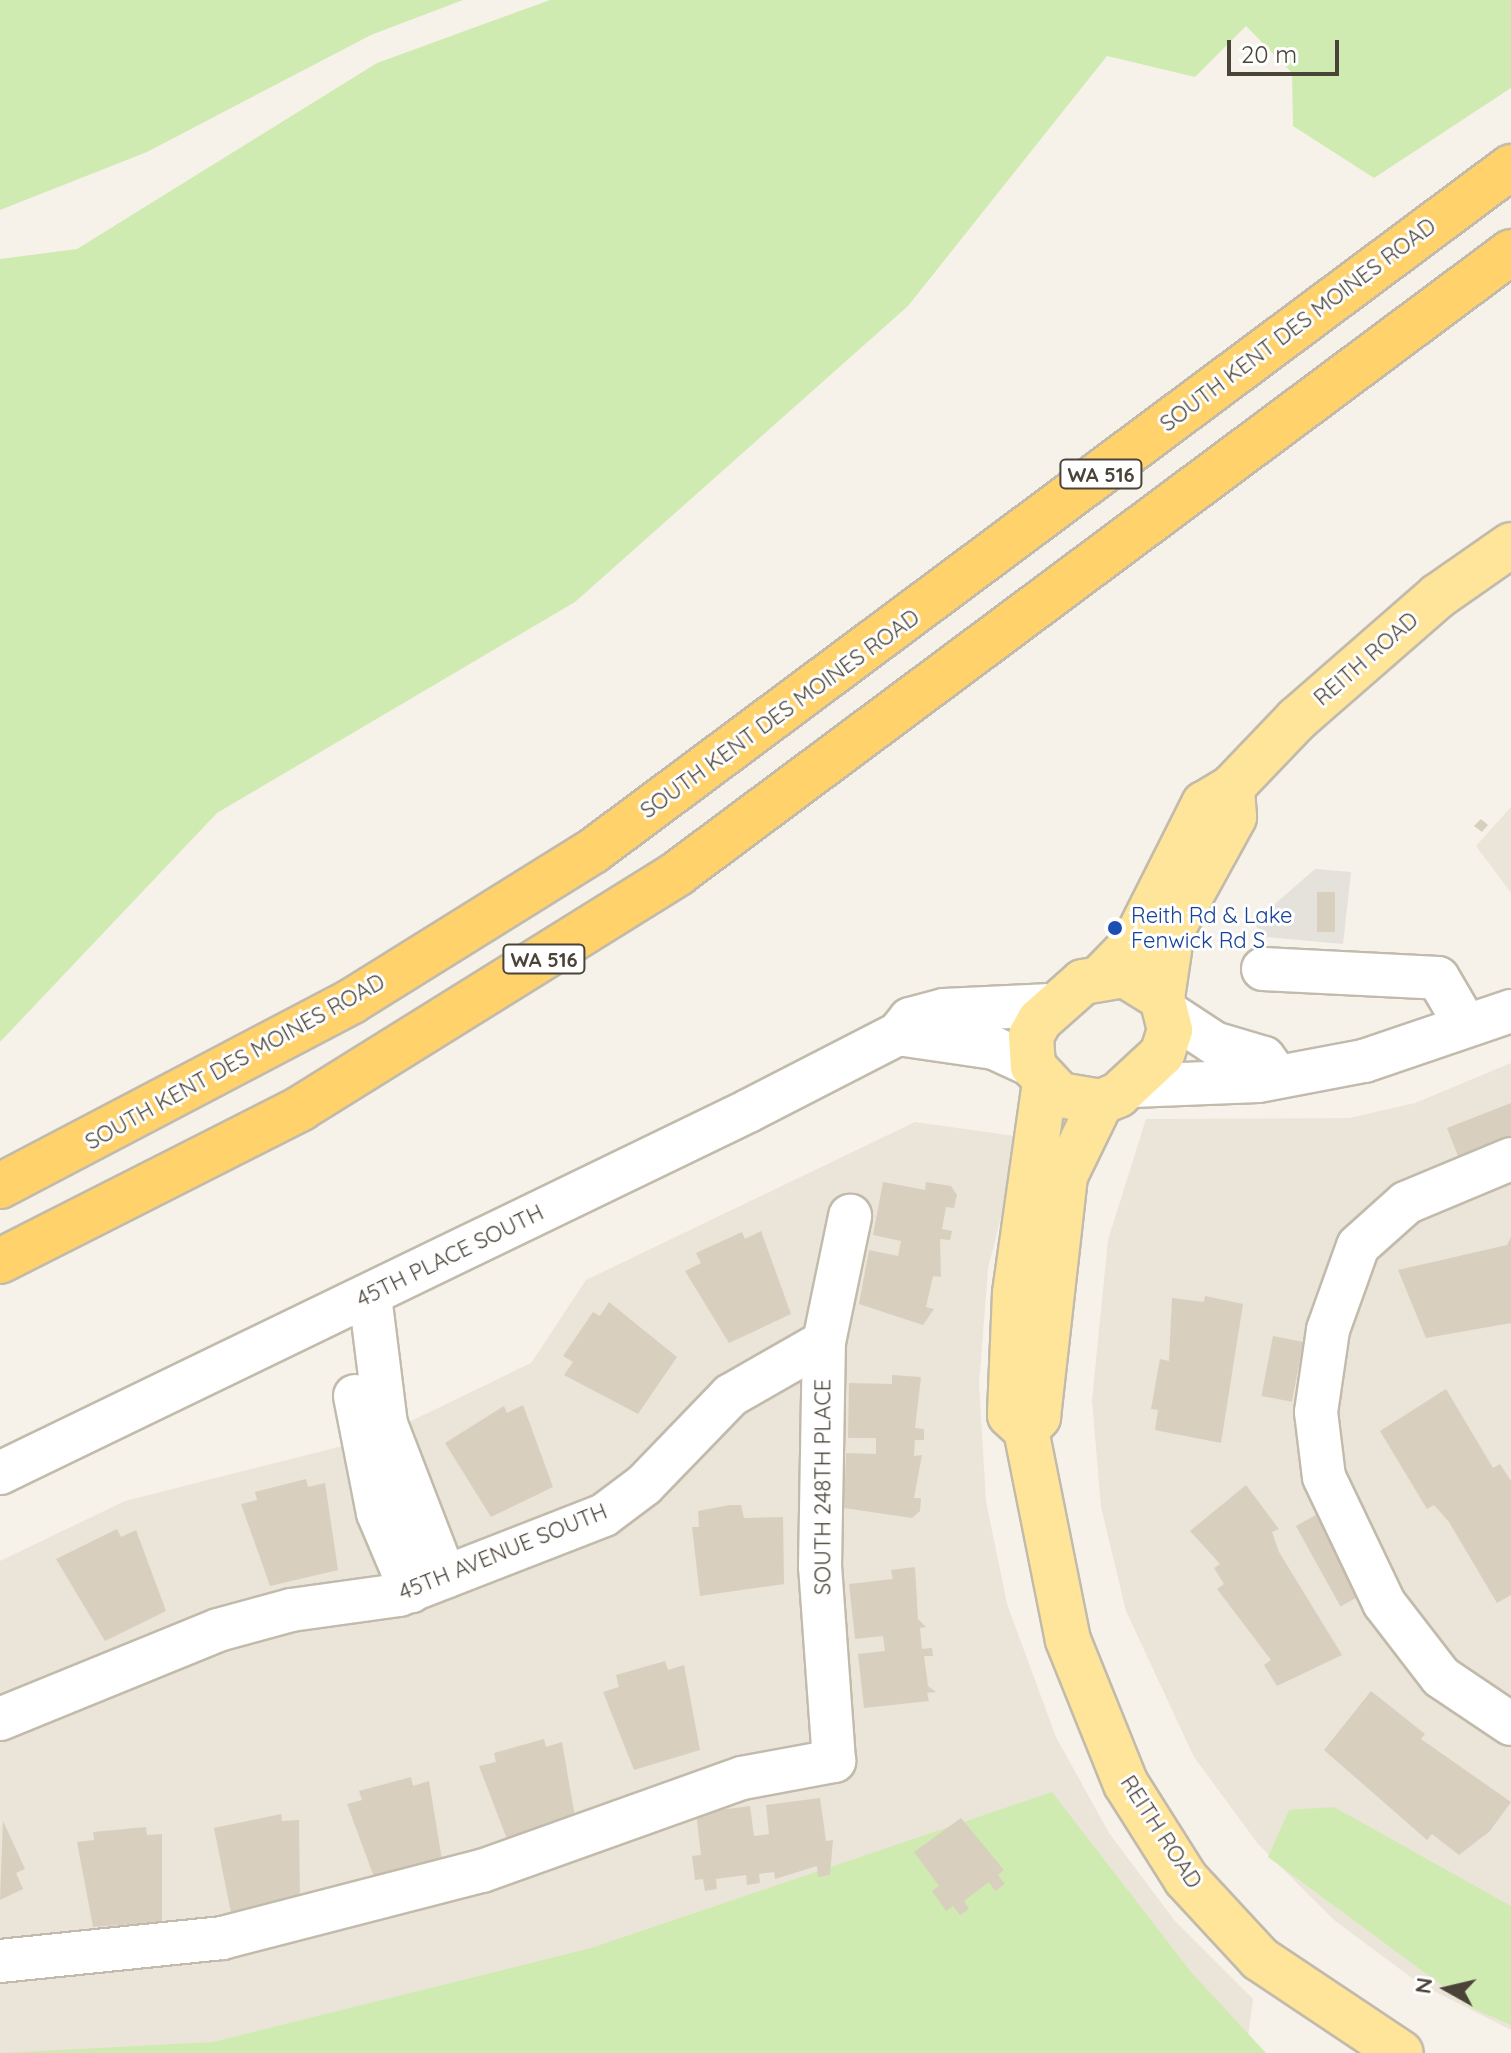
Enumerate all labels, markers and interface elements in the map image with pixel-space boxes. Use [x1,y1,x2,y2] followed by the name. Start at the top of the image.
[1231,24,1343,74] scale bar
[1241,39,1297,69] text: 20 m
[1155,213,1441,437] street label: SOUTH KENT DES MOINES ROAD
[1059,458,1143,490] road number: WA 516
[635,604,925,824] street label: SOUTH KENT DES MOINES ROAD
[1309,607,1423,711] street label: REITH ROAD
[1131,902,1292,954] place label: Reith Rd & Lake Fenwick Rd S
[1106,919,1124,937] marker: Reith Rd & Lake Fenwick Rd S
[502,943,586,975] road number: WA 516
[81,968,389,1156] street label: SOUTH KENT DES MOINES ROAD
[352,1199,548,1313] street label: 45TH PLACE SOUTH
[810,1379,836,1595] street label: SOUTH 248TH PLACE
[395,1498,611,1606] street label: 45TH AVENUE SOUTH
[1115,1771,1207,1893] street label: REITH ROAD
[1407,1949,1487,2029] north arrow
[1408,1976,1438,1996] text: N

